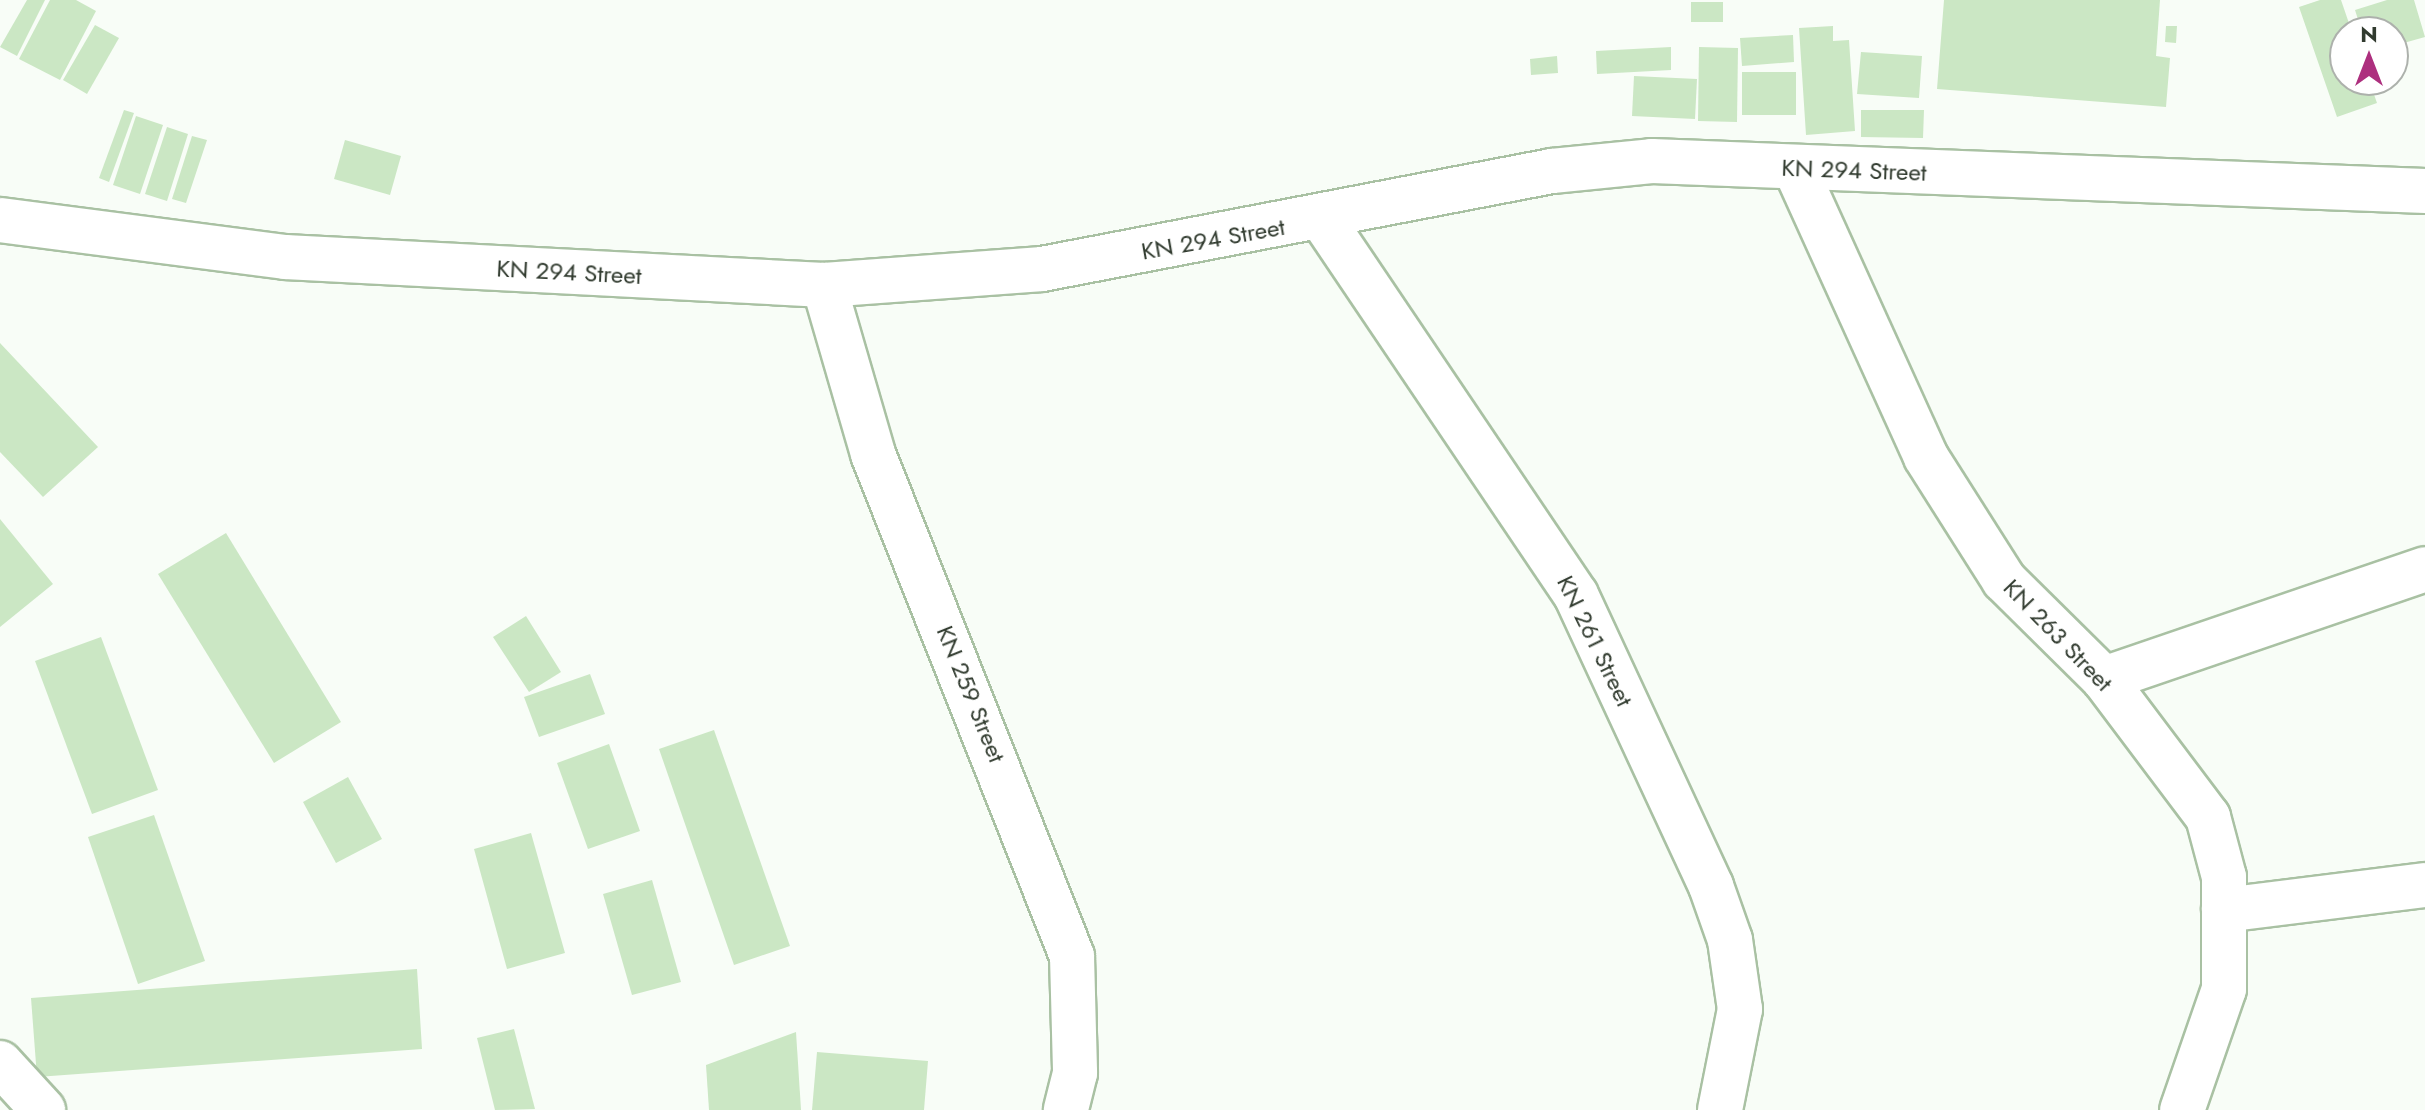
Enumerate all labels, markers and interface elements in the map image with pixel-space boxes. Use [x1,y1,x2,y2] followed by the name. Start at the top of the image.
[2329,16,2409,96] north arrow
[2360,18,2378,50] text: N
[1781,153,1927,187] street label: KN 294 Street
[1139,212,1287,266] street label: KN 294 Street
[496,254,642,290] street label: KN 294 Street
[1551,571,1639,711] street label: KN 261 Street
[1997,573,2119,697] street label: KN 263 Street
[931,621,1011,767] street label: KN 259 Street

